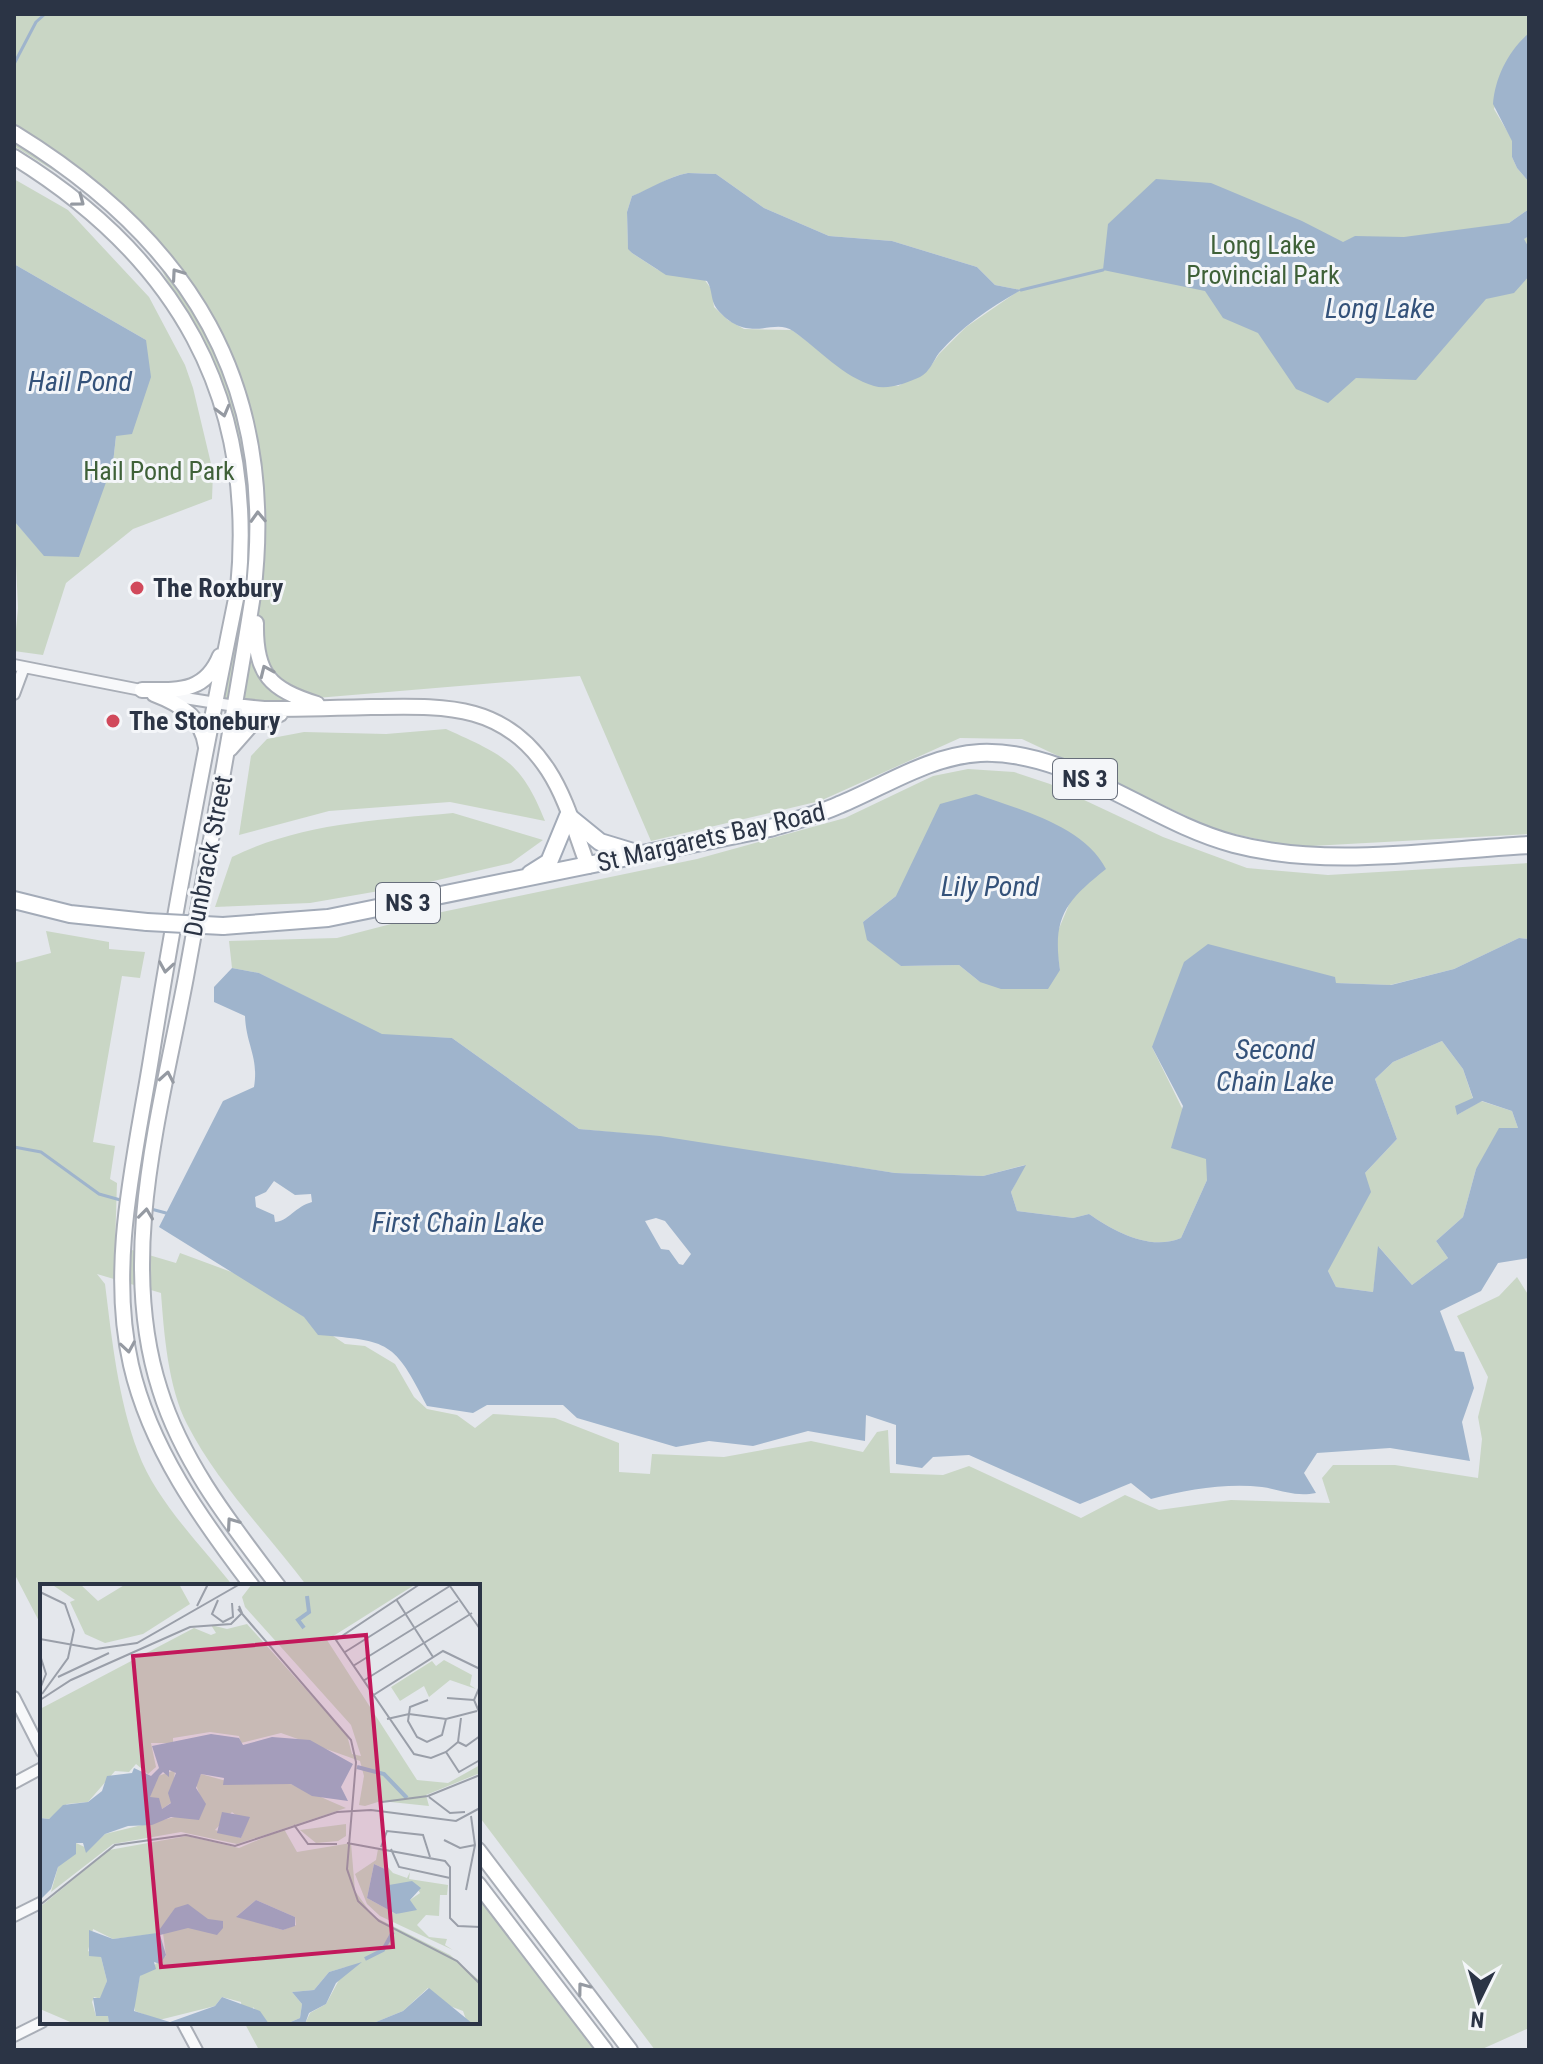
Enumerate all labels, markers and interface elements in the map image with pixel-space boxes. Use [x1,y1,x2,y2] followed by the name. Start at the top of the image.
[70,191,85,205] one-way arrow
[1186,230,1340,290] park label: Long Lake Provincial Park
[172,269,187,283] one-way arrow
[1325,292,1435,325] water label: Long Lake
[28,365,132,398] water label: Hail Pond
[214,404,231,418] one-way arrow
[83,456,235,486] park label: Hail Pond Park
[250,510,267,523] one-way arrow
[153,573,284,603] place label: The Roxbury
[128,579,146,597] marker: The Roxbury
[260,664,276,679] one-way arrow
[129,706,281,736] place label: The Stonebury
[104,712,122,730] marker: The Stonebury
[1053,759,1117,799] road number: NS 3
[178,773,238,939] street label: Dunbrack Street
[594,796,828,878] street label: St Margarets Bay Road
[941,870,1040,903] water label: Lily Pond
[376,883,440,923] road number: NS 3
[158,960,175,974] one-way arrow
[1216,1033,1334,1098] water label: Second Chain Lake
[158,1070,175,1084] one-way arrow
[372,1206,544,1239] water label: First Chain Lake
[137,1208,154,1221] one-way arrow
[119,1340,136,1354] one-way arrow
[227,1518,242,1532] one-way arrow
[40,1584,480,2024] inset map
[1439,1960,1519,2040] north arrow
[578,1982,593,1997] one-way arrow
[1469,2006,1485,2032] text: N

